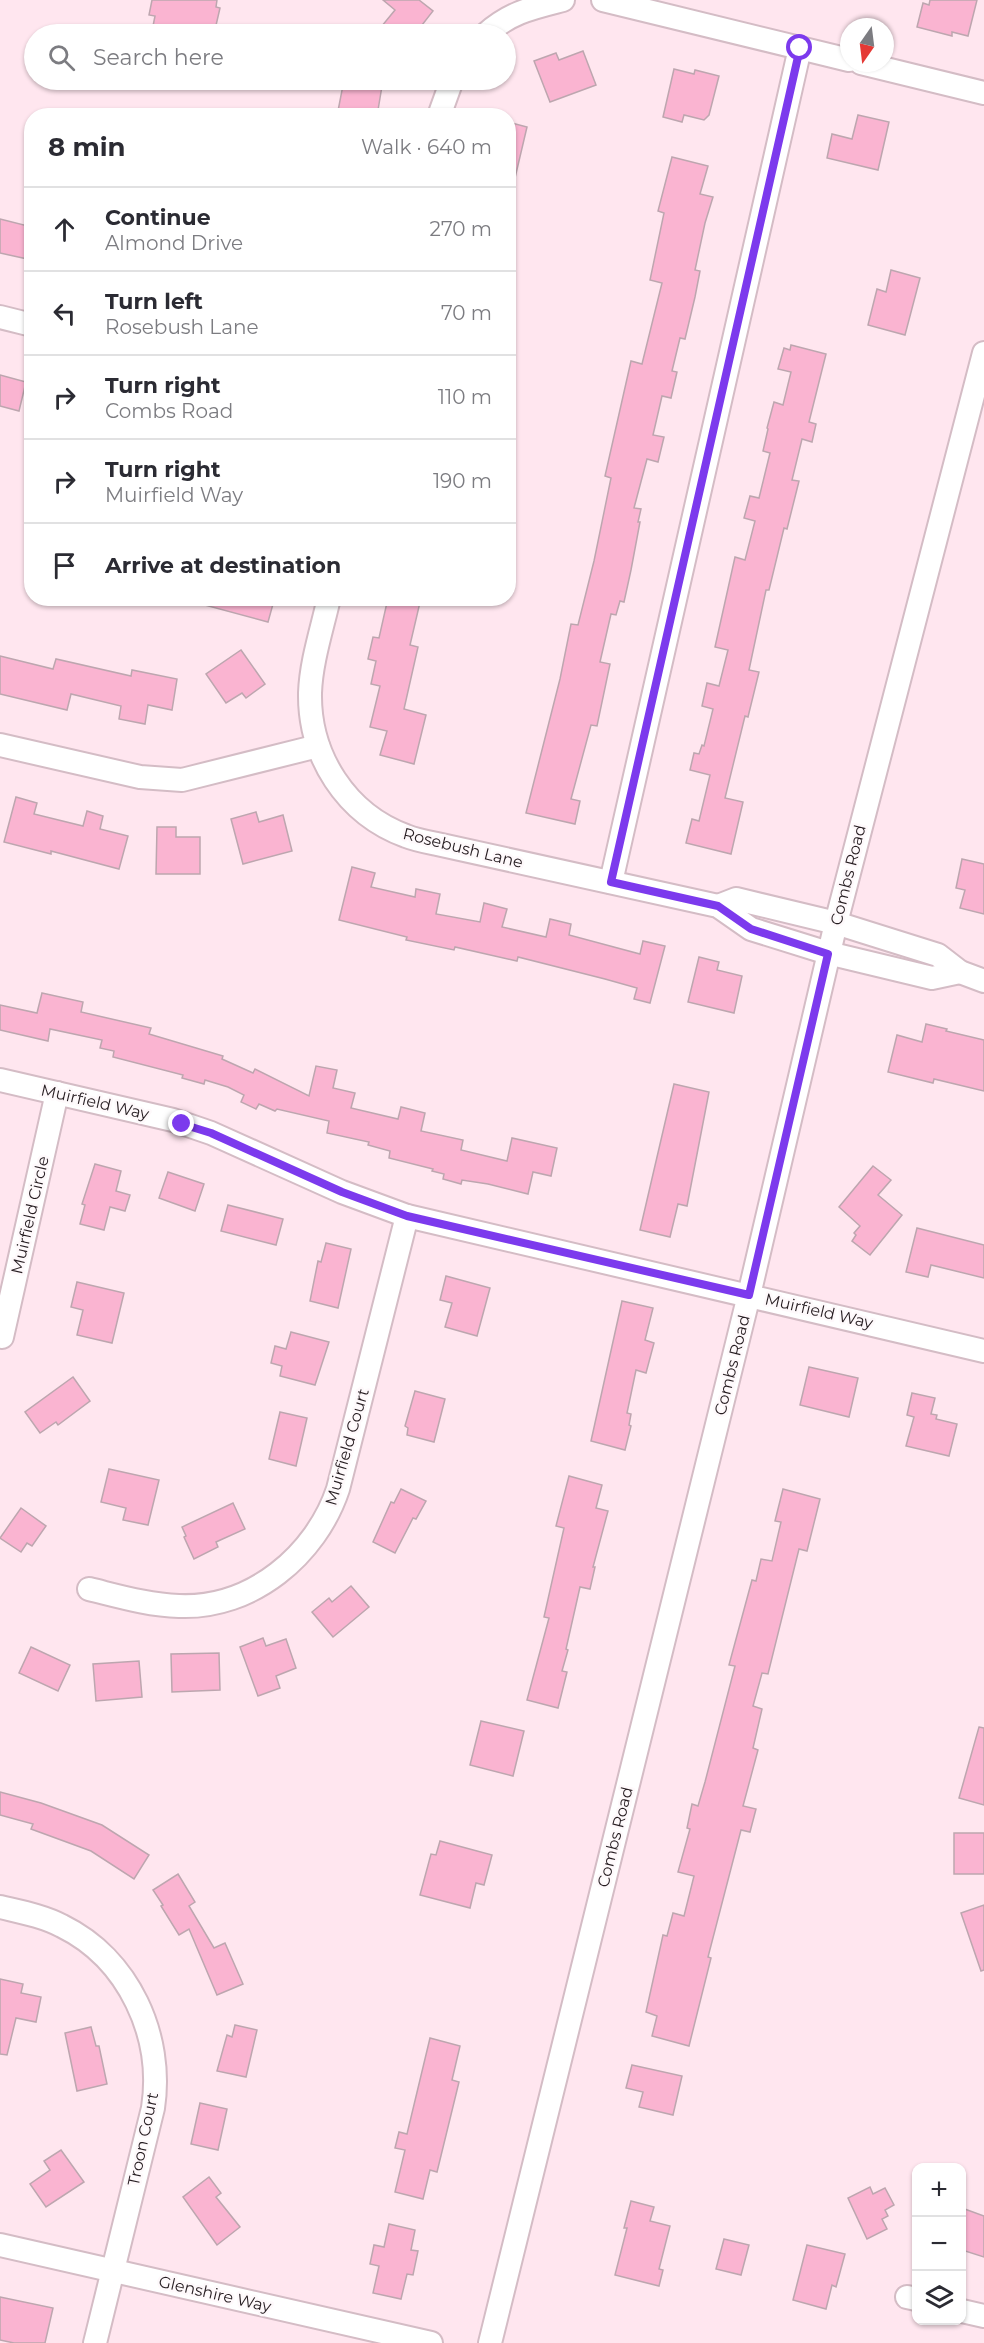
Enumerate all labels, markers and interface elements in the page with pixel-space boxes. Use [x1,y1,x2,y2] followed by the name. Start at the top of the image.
[840,18,894,72] north arrow
[24,24,516,90] search box
[786,34,812,60] route start
[45,41,78,74] icon: search
[93,44,224,71] text: Search here
[48,131,126,163] text: 8 min
[361,135,492,159] text: Walk · 640 m
[105,204,211,231] text: Continue
[48,213,81,246] icon: ahead
[430,217,492,241] text: 270 m
[105,231,243,255] text: Almond Drive
[105,288,203,315] text: Turn left
[48,297,81,330] icon: left
[441,301,492,325] text: 70 m
[105,315,259,339] text: Rosebush Lane
[105,372,220,399] text: Turn right
[48,381,81,414] icon: right
[438,385,492,409] text: 110 m
[105,399,233,423] text: Combs Road
[105,456,220,483] text: Turn right
[48,465,81,498] icon: right
[433,469,492,493] text: 190 m
[105,483,243,507] text: Muirfield Way
[48,549,81,582] icon: arrive
[105,552,341,579] text: Arrive at destination
[826,823,870,927] street label: Combs Road
[401,824,525,872] street label: Rosebush Lane
[39,1080,151,1124] street label: Muirfield Way
[168,1110,194,1136] route end
[7,1154,53,1276] street label: Muirfield Circle
[763,1289,875,1333] street label: Muirfield Way
[710,1313,754,1417] street label: Combs Road
[321,1386,373,1508] street label: Muirfield Court
[593,1785,637,1889] street label: Combs Road
[124,2090,162,2188] street label: Troon Court
[912,2163,966,2325] map controls
[912,2163,966,2217] button: +
[912,2217,966,2271] button: −
[912,2271,966,2325] button: layers
[157,2272,273,2316] street label: Glenshire Way

